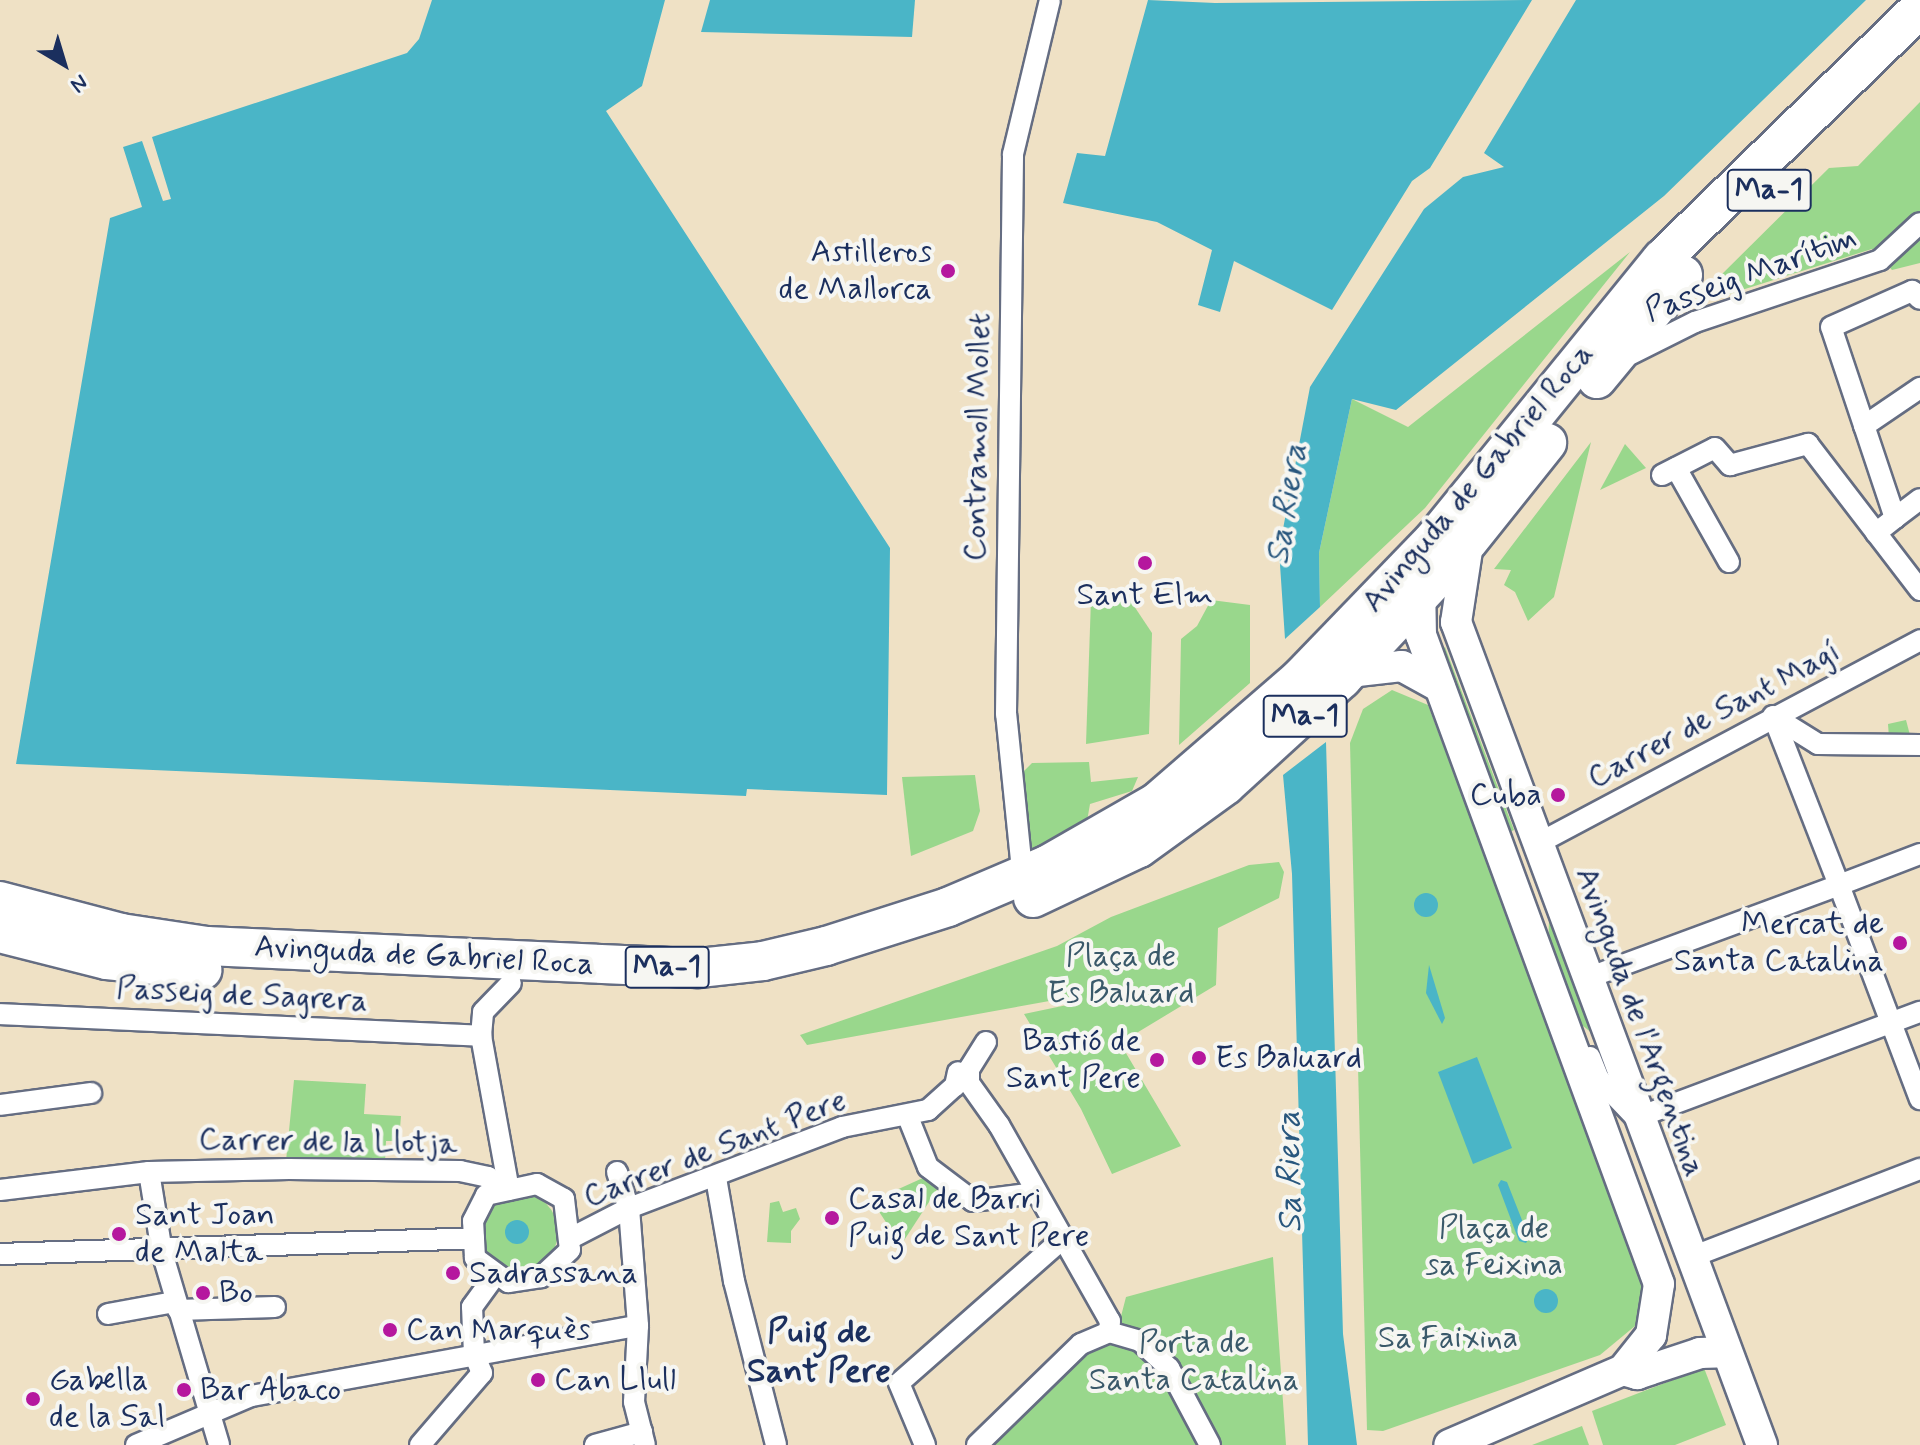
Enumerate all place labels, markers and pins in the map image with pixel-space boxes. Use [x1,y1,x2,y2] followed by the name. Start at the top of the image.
[774,234,932,309] place label: Astilleros de Mallorca
[939,262,957,280] marker: Astilleros de Mallorca
[1136,554,1154,572] marker: Sant Elm
[1079,576,1211,614] place label: Sant Elm
[1470,776,1542,814] place label: Cuba
[1549,786,1567,804] marker: Cuba
[1677,906,1884,981] place label: Mercat de Santa Catalina
[1891,934,1909,952] marker: Mercat de Santa Catalina
[1006,1023,1141,1098] place label: Bastió de Sant Pere
[1215,1039,1360,1077] place label: Es Baluard
[1190,1049,1208,1067] marker: Es Baluard
[1148,1051,1166,1069] marker: Bastió de Sant Pere
[848,1181,1088,1256] place label: Casal de Barri Puig de Sant Pere
[135,1197,275,1272] place label: Sant Joan de Malta
[823,1209,841,1227] marker: Casal de Barri Puig de Sant Pere
[110,1225,128,1243] marker: Sant Joan de Malta
[469,1254,638,1292] place label: Sadrassana
[444,1264,462,1282] marker: Sadrassana
[219,1274,253,1312] place label: Bo
[194,1284,212,1302] marker: Bo
[406,1311,587,1349] place label: Can Marquès
[381,1321,399,1339] marker: Can Marquès
[554,1361,676,1399] place label: Can Llull
[49,1362,163,1437] place label: Gabella de la Sal
[200,1371,338,1409] place label: Bar Abaco
[529,1371,547,1389] marker: Can Llull
[175,1381,193,1399] marker: Bar Abaco
[24,1390,42,1408] marker: Gabella de la Sal

